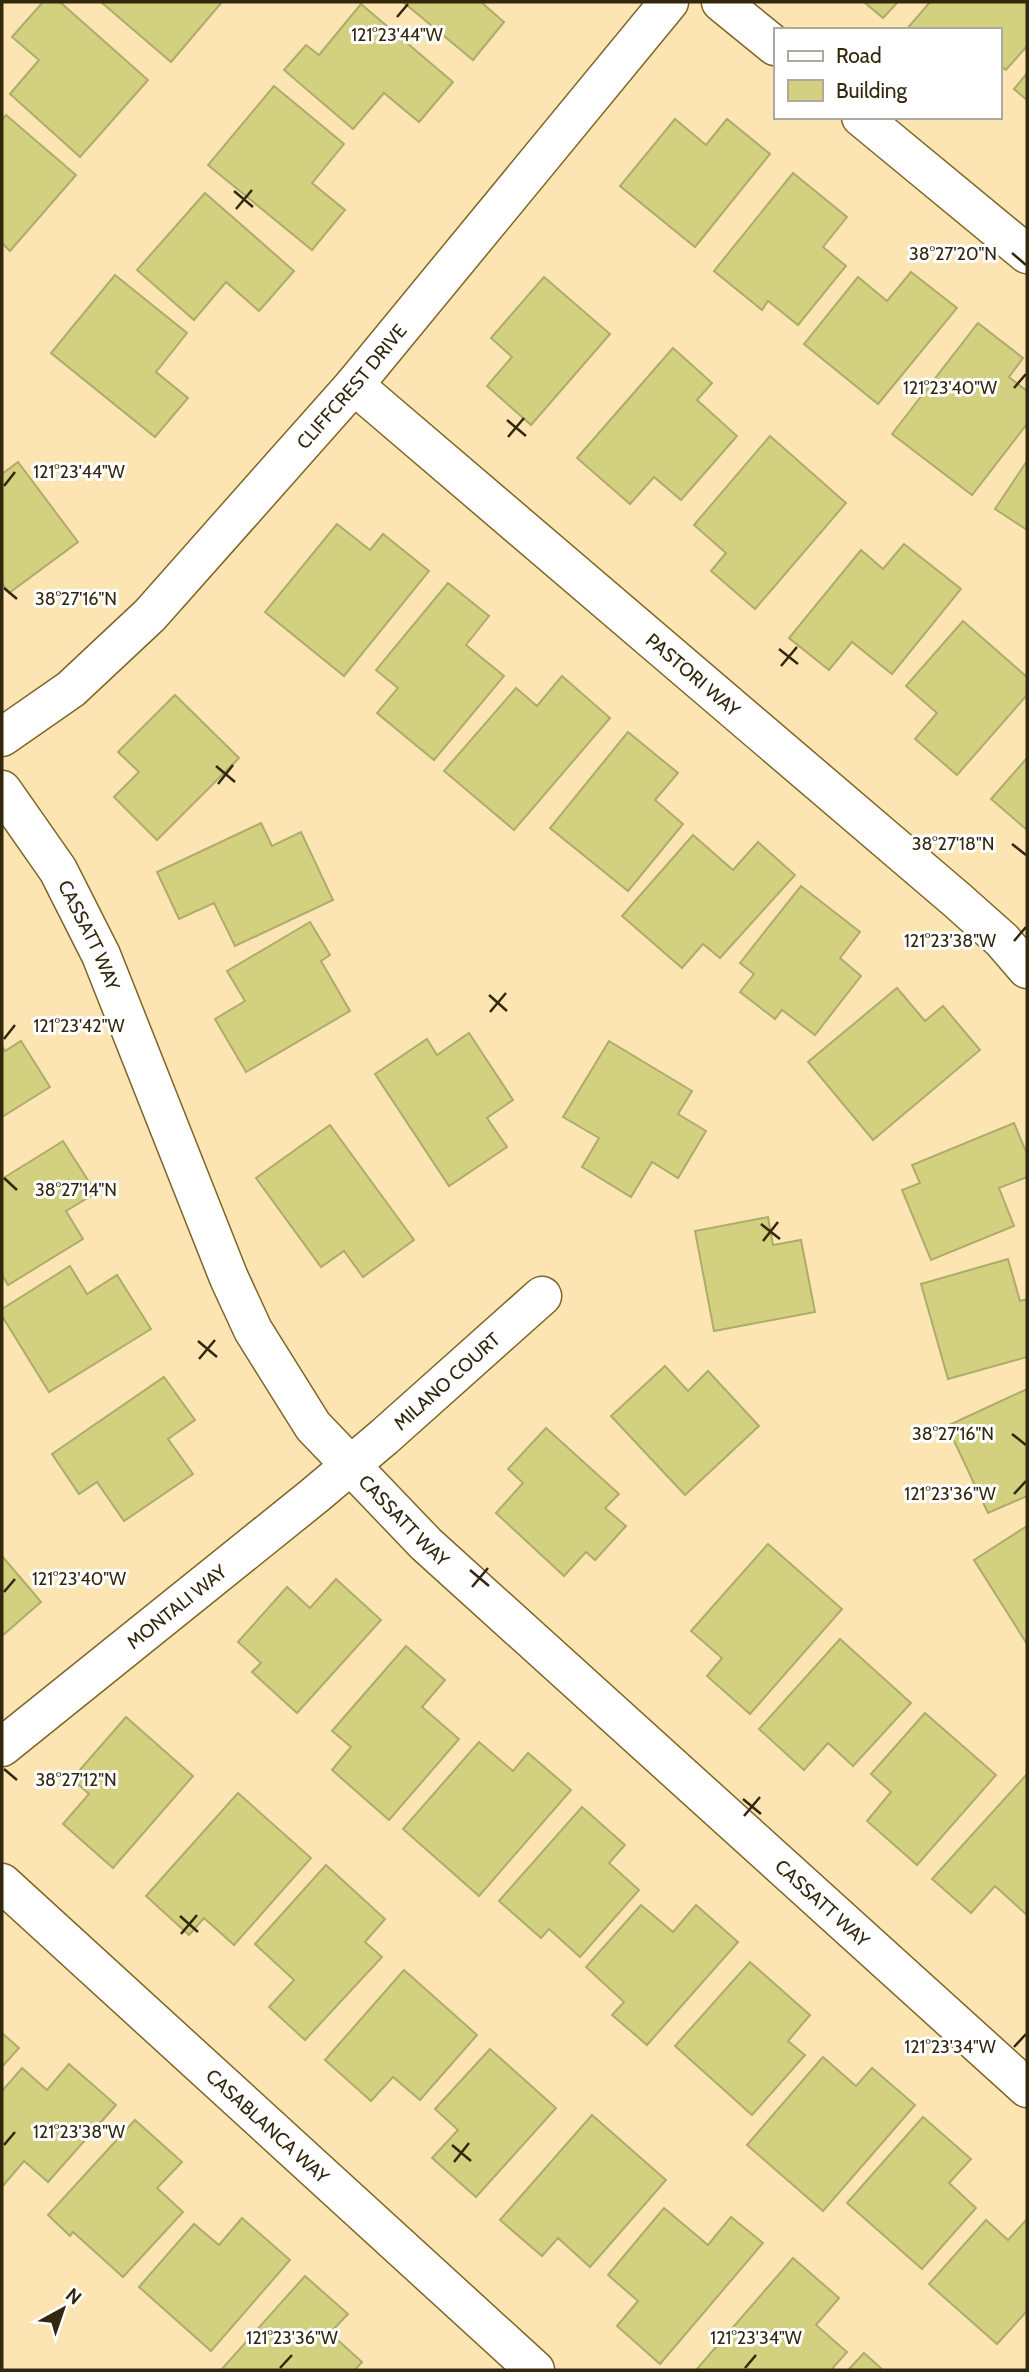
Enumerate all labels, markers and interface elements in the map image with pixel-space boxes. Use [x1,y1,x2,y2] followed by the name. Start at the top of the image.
[351,24,443,46] text: 121°23'44"W
[774,28,1001,119] legend
[836,43,882,68] text: Road
[836,78,908,103] text: Building
[909,243,997,265] text: 38°27'20"N
[291,319,411,454] street label: CLIFFCREST DRIVE
[903,377,997,399] text: 121°23'40"W
[33,461,125,483] text: 121°23'44"W
[35,588,117,610] text: 38°27'16"N
[641,628,745,721] street label: PASTORI WAY
[912,833,994,855] text: 38°27'18"N
[53,876,125,994] street label: CASSATT WAY
[904,930,996,952] text: 121°23'38"W
[34,1015,125,1037] text: 121°23'42"W
[35,1179,117,1201] text: 38°27'14"N
[389,1328,505,1435] street label: MILANO COURT
[912,1423,994,1445] text: 38°27'16"N
[354,1470,454,1571] street label: CASSATT WAY
[904,1483,996,1505] text: 121°23'36"W
[122,1559,231,1654] street label: MONTALI WAY
[32,1568,126,1590] text: 121°23'40"W
[35,1769,117,1791] text: 38°27'12"N
[770,1854,875,1952] street label: CASSATT WAY
[904,2036,996,2058] text: 121°23'34"W
[201,2064,334,2188] street label: CASABLANCA WAY
[33,2121,125,2143] text: 121°23'38"W
[28,2274,98,2344] north arrow
[61,2283,86,2309] text: N
[246,2327,338,2349] text: 121°23'36"W
[710,2327,802,2349] text: 121°23'34"W

